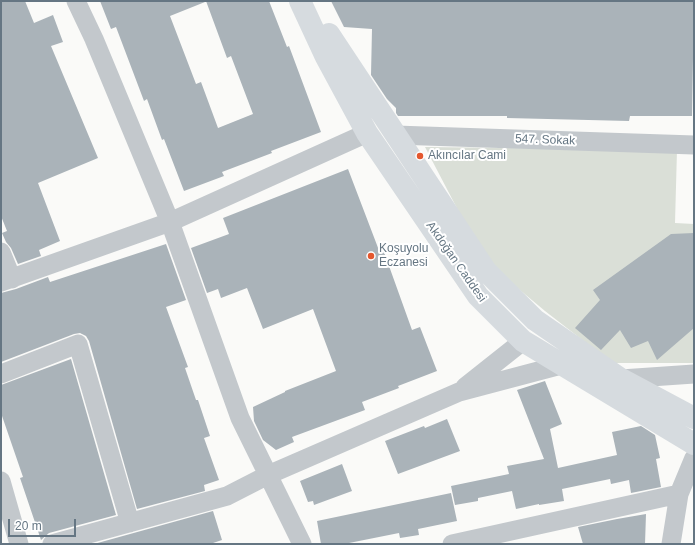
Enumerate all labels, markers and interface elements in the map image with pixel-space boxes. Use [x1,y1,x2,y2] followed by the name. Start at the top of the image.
[515,132,575,148] street label: 547. Sokak
[428,149,506,163] place label: Akıncılar Cami
[415,151,425,161] marker: Akıncılar Cami
[423,219,489,305] street label: Akdoğan Caddesi
[379,242,428,270] place label: Koşuyolu Eczanesi
[366,251,376,261] marker: Koşuyolu Eczanesi
[10,511,78,537] scale bar
[15,519,42,533] text: 20 m

